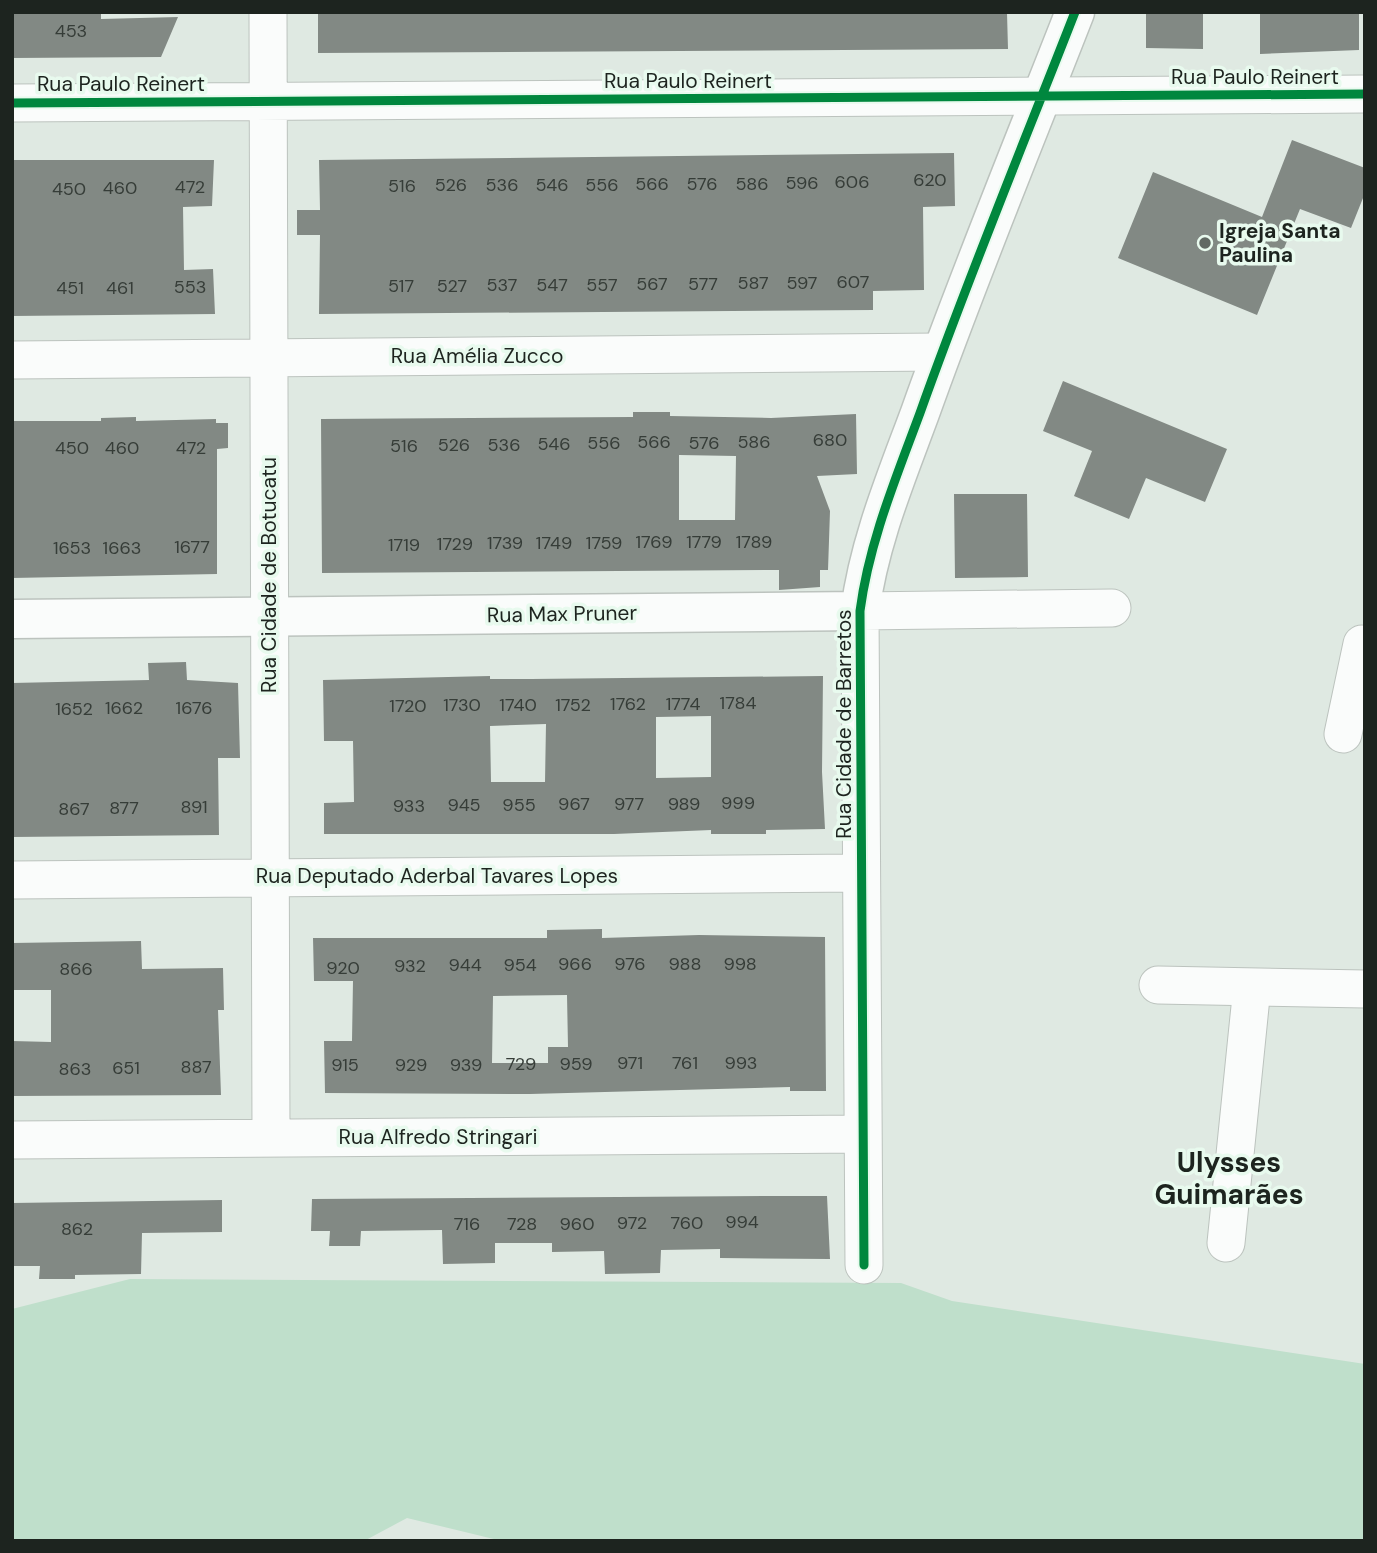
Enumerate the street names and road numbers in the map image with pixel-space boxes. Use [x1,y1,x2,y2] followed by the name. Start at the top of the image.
[1171,63,1339,91] street label: Rua Paulo Reinert
[604,67,772,95] street label: Rua Paulo Reinert
[37,70,205,98] street label: Rua Paulo Reinert
[391,342,563,370] street label: Rua Amélia Zucco
[255,457,283,693] street label: Rua Cidade de Botucatu
[487,599,638,629] street label: Rua Max Pruner
[830,609,858,839] street label: Rua Cidade de Barretos
[256,862,618,890] street label: Rua Deputado Aderbal Tavares Lopes
[338,1123,538,1151] street label: Rua Alfredo Stringari

